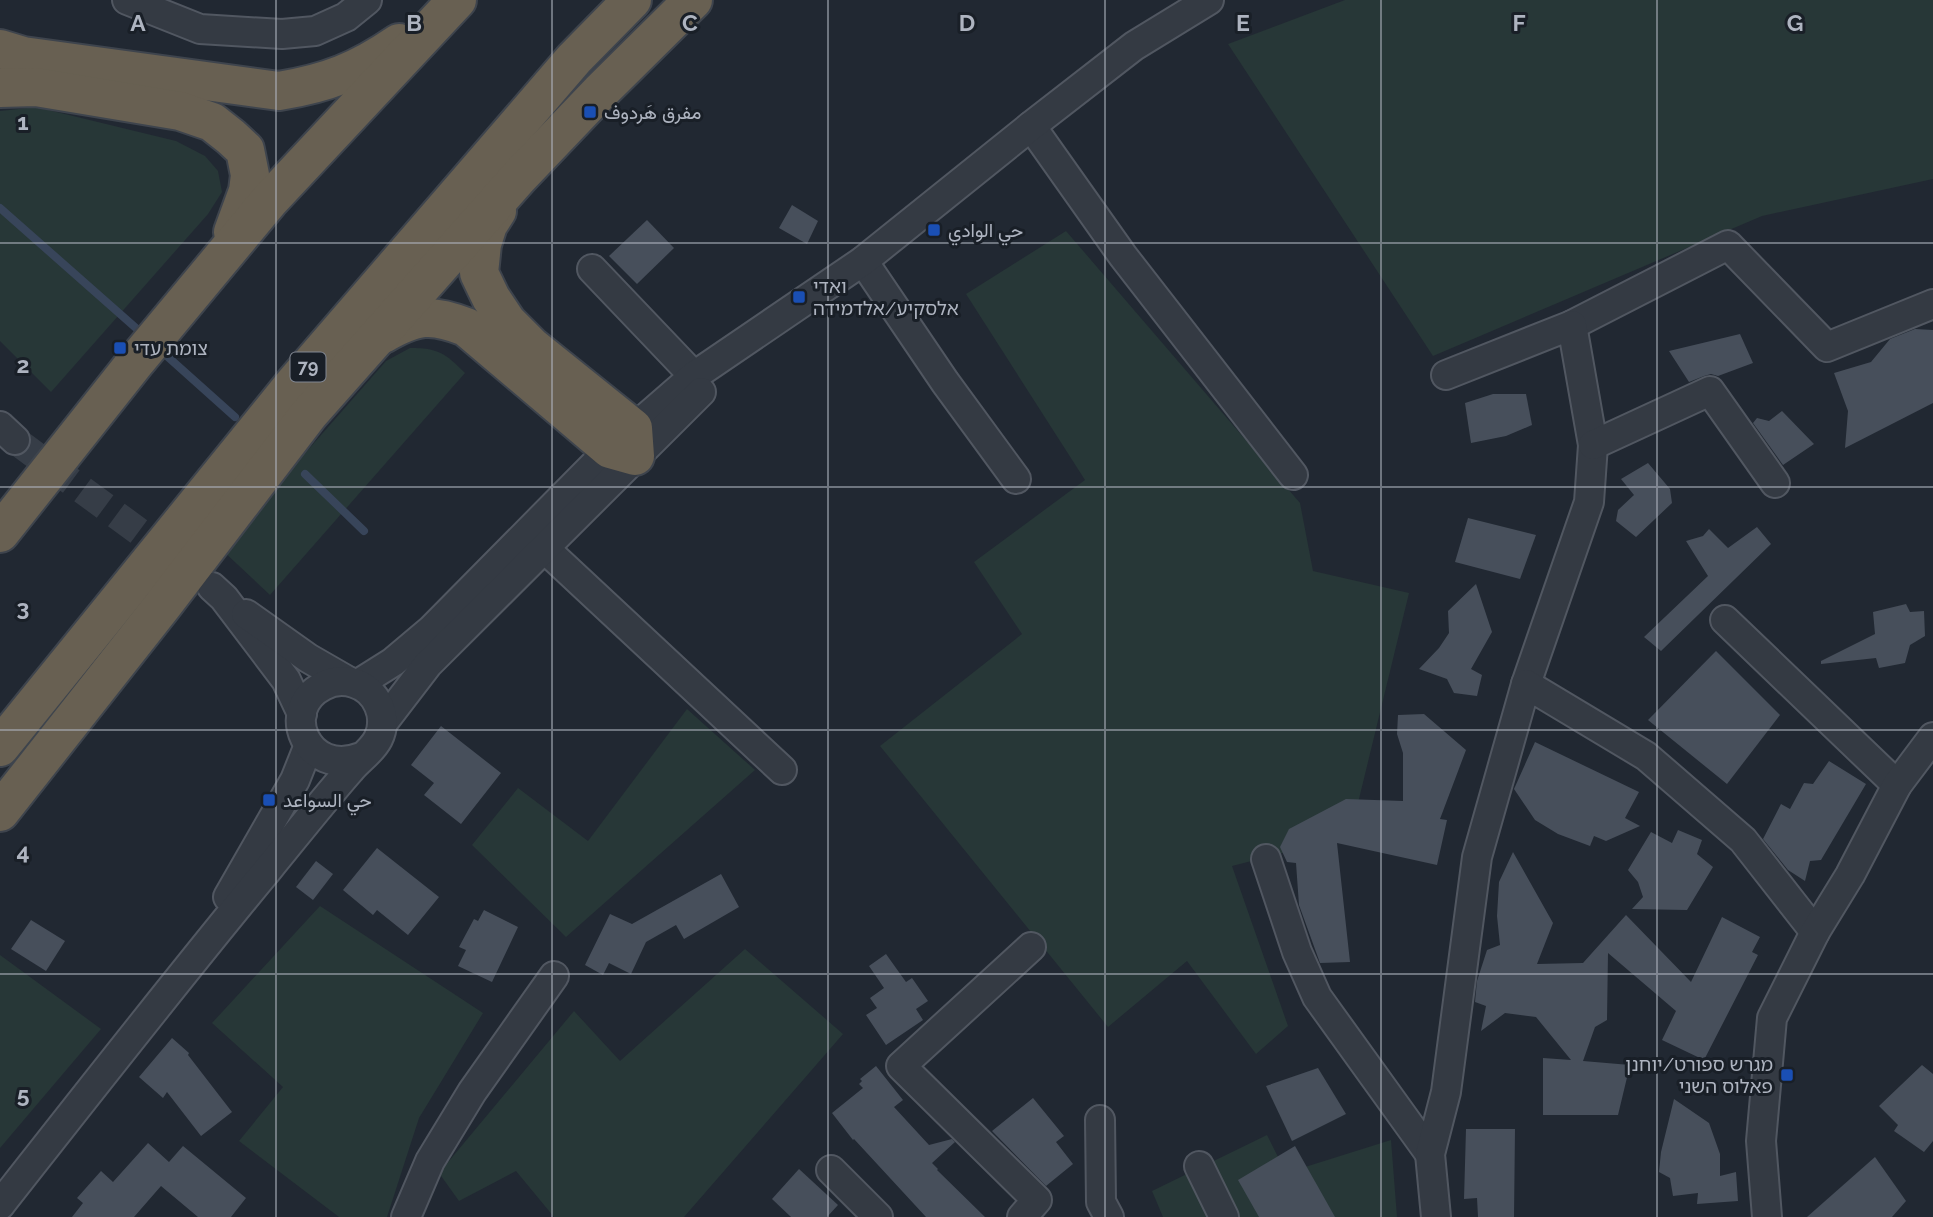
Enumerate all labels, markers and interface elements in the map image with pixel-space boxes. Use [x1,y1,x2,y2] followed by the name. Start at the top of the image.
[130,9,146,36] text: A
[406,9,422,36] text: B
[682,9,698,36] text: C
[959,9,975,36] text: D
[1236,9,1250,36] text: E
[1512,9,1526,36] text: F
[1787,9,1803,36] text: G
[604,101,701,124] place label: مفرق هَردوف
[582,104,598,120] marker: مفرق هَردوف
[17,108,29,135] text: 1
[948,219,1023,246] place label: حي الوادي
[926,222,942,238] marker: حي الوادي
[813,275,959,319] place label: ואדי אלסקיע/אלדמידה
[791,289,807,305] marker: ואדי אלסקיע/אלדמידה
[134,337,208,359] place label: צומת עדי
[112,340,128,356] marker: צומת עדי
[17,351,29,378] text: 2
[290,352,326,382] road number: 79
[17,594,29,621] text: 3
[283,789,372,816] place label: حي السواعد
[261,792,277,808] marker: حي السواعد
[16,838,30,865] text: 4
[1625,1053,1773,1097] place label: מגרש ספורט/יוחנן פאלוס השני
[1779,1067,1795,1083] marker: מגרש ספורט/יוחנן פאלוס השני
[17,1081,30,1108] text: 5

